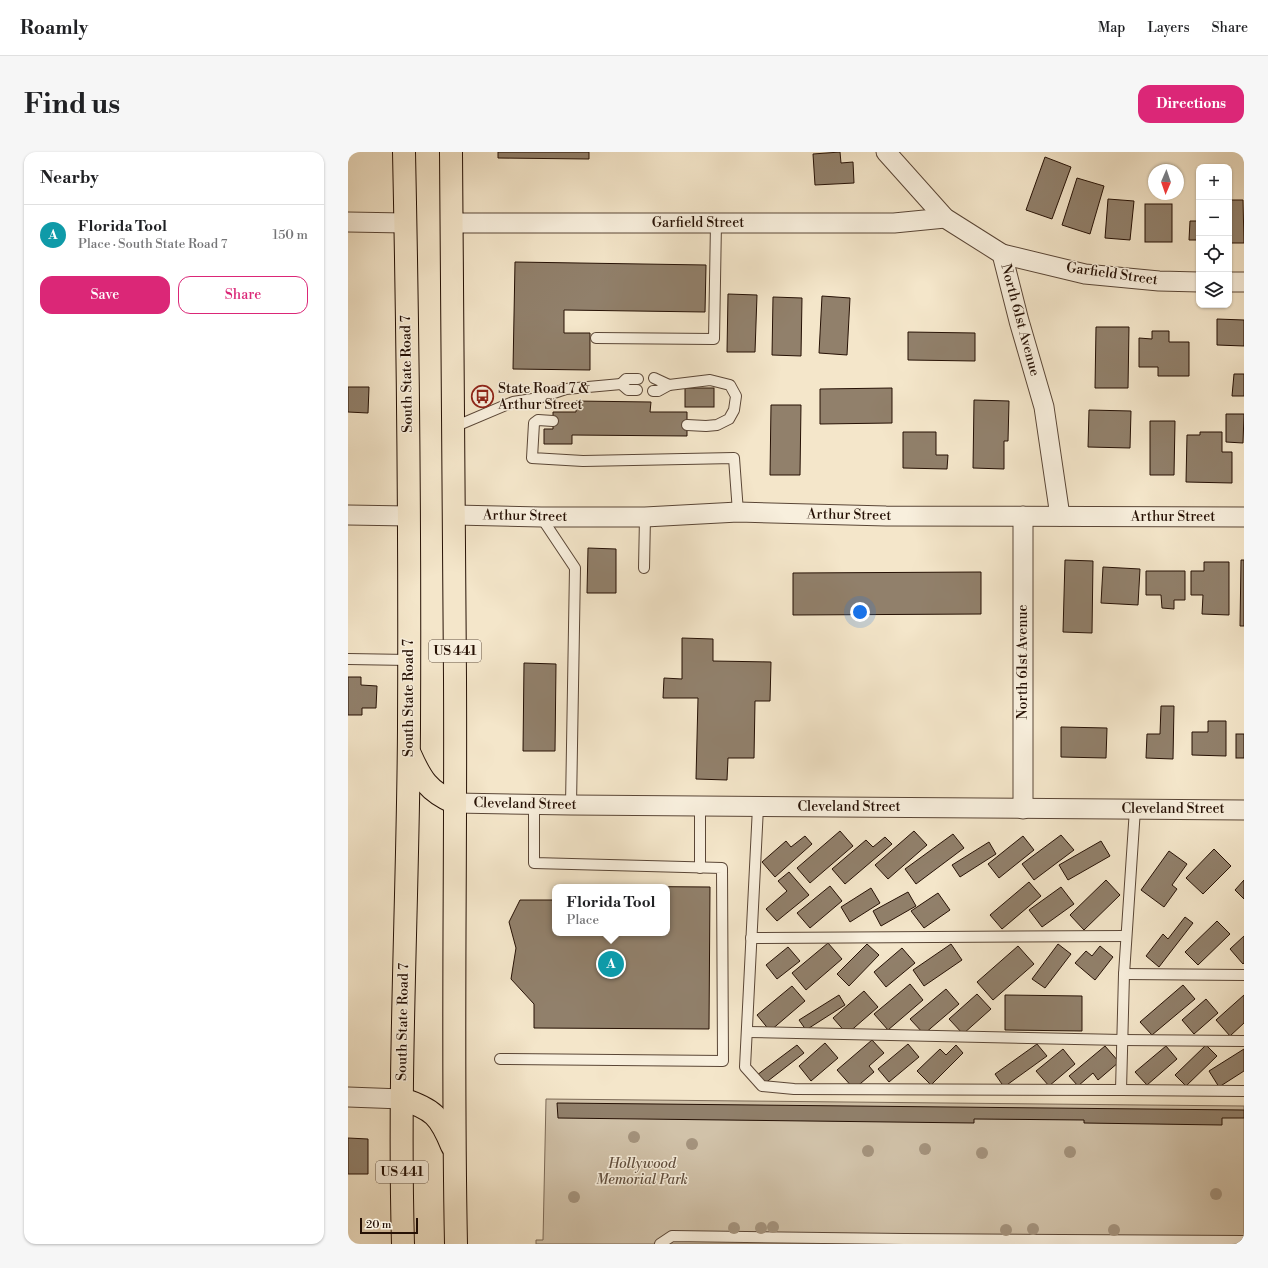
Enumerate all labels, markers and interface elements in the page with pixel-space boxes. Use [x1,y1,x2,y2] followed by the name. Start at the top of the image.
[20,16,88,40] text: Roamly
[1098,19,1125,37] text: Map
[1147,19,1190,37] text: Layers
[1212,19,1248,37] text: Share
[1138,85,1244,123] button: Directions
[24,87,120,122] text: Find us
[1148,164,1184,200] north arrow
[1196,164,1232,308] map controls
[1196,164,1232,200] button: +
[40,167,99,189] text: Nearby
[1196,200,1232,236] button: −
[652,214,744,232] street label: Garfield Street
[78,217,167,236] text: Florida Tool
[48,227,58,243] text: A
[273,227,308,243] text: 150 m
[78,236,227,252] text: Place · South State Road 7
[1196,236,1232,272] button: locate
[1065,259,1159,289] street label: Garfield Street
[996,262,1044,378] street label: North 61st Avenue
[1196,272,1232,308] button: layers
[40,276,170,314] button: Save
[178,276,308,314] button: Share
[397,315,417,433] street label: South State Road 7
[497,380,590,414] place label: State Road 7 & Arthur Street
[469,384,495,410] bus stop icon: State Road 7 & Arthur Street
[806,505,891,525] street label: Arthur Street
[482,506,567,526] street label: Arthur Street
[1130,508,1215,526] street label: Arthur Street
[850,602,870,622] your location
[1014,604,1032,720] street label: North 61st Avenue
[400,639,418,757] street label: South State Road 7
[429,640,481,662] road number: US 441
[473,794,577,814] street label: Cleveland Street
[797,798,901,816] street label: Cleveland Street
[1121,800,1225,818] street label: Cleveland Street
[552,884,670,936] popup
[567,893,655,912] text: Florida Tool
[567,912,599,928] text: Place
[598,949,624,979] pin: A
[393,963,413,1081] street label: South State Road 7
[596,1155,688,1189] park label: Hollywood Memorial Park
[376,1161,428,1183] road number: US 441
[360,1216,418,1235] scale bar
[366,1218,391,1232] text: 20 m

